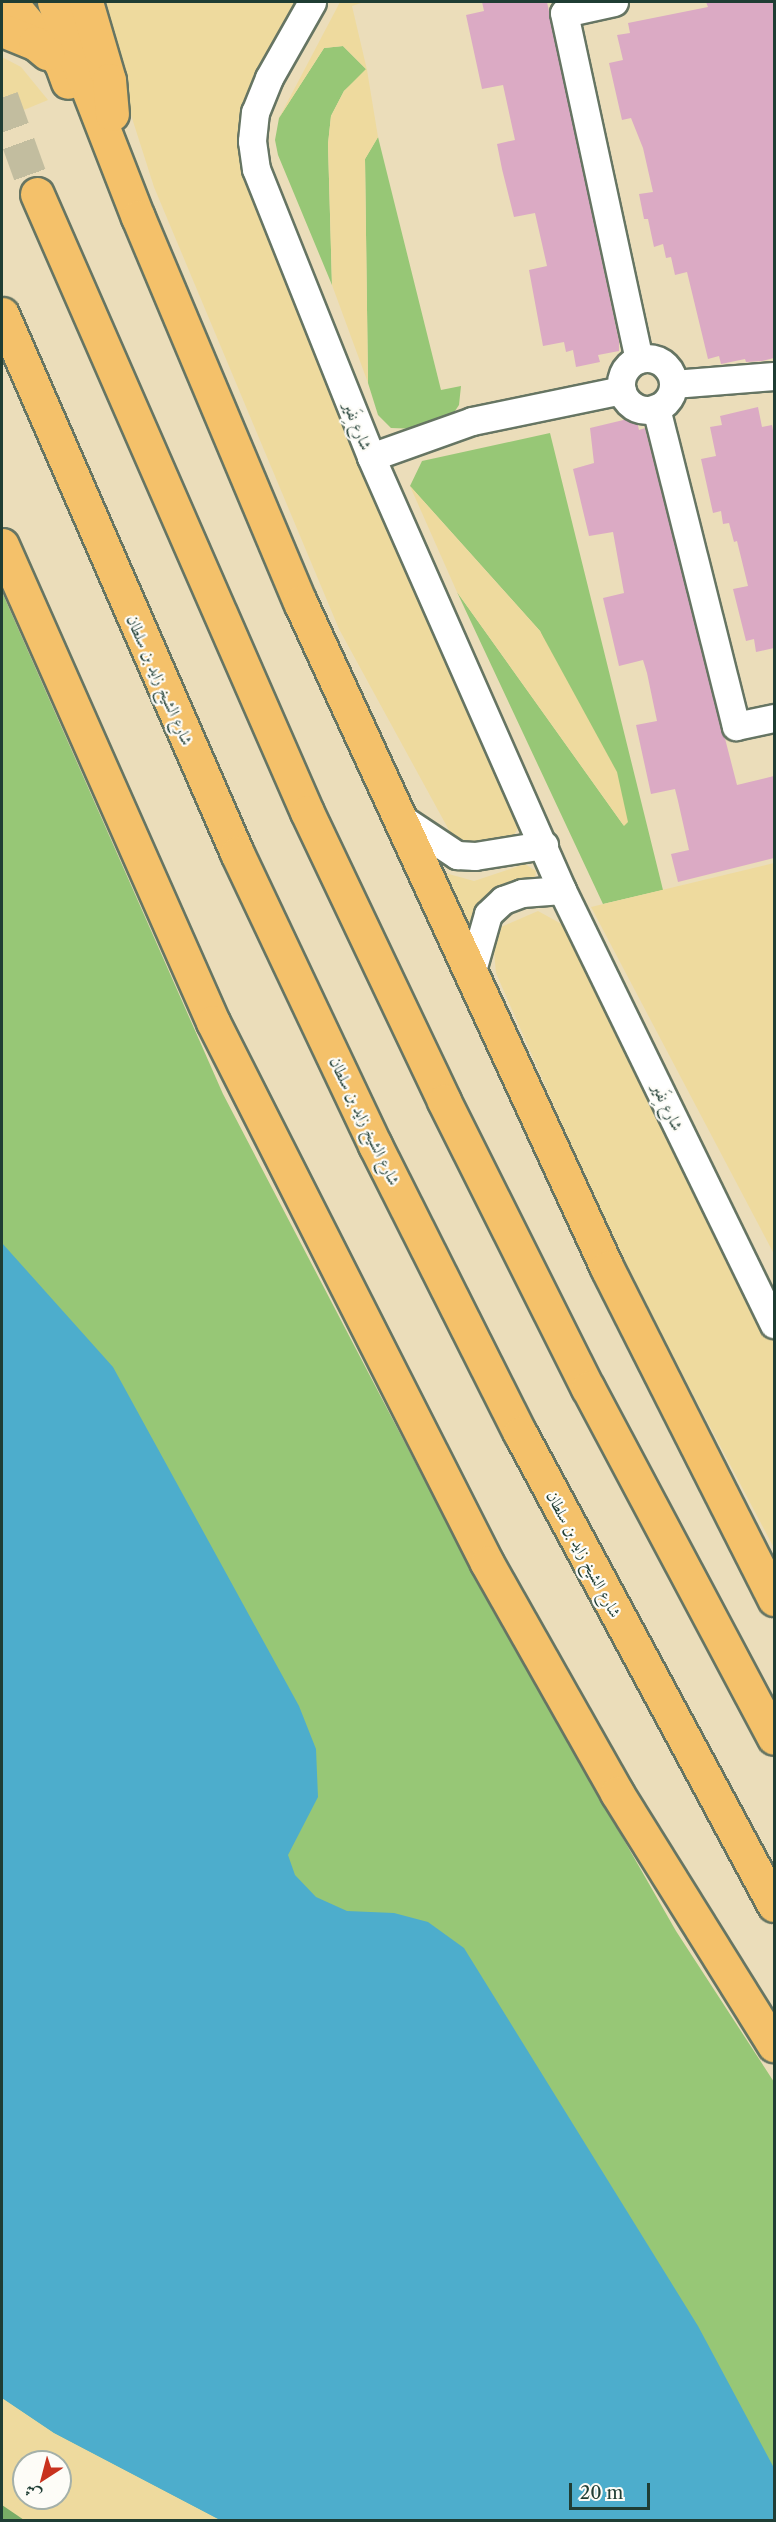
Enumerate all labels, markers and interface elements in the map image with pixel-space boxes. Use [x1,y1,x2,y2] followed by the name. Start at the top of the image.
[340,399,376,453] street label: شارع نِفَير
[123,612,197,748] street label: شارع الشيخ زايد بن سلطان
[326,1054,404,1188] street label: شارع الشيخ زايد بن سلطان
[648,1080,688,1134] street label: شارع نِفَير
[543,1488,625,1620] street label: شارع الشيخ زايد بن سلطان
[12,2450,72,2510] north arrow
[572,2471,653,2509] scale bar
[20,2480,45,2506] text: ش
[580,2482,623,2504] text: 20 m

